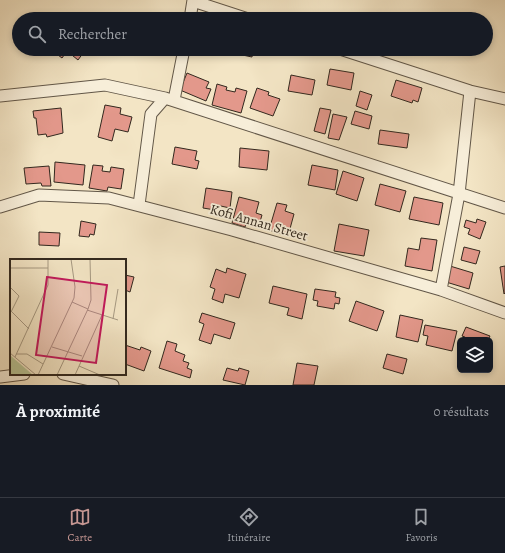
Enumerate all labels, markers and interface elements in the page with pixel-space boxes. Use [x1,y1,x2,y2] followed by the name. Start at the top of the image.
[12,12,493,56] search box
[26,23,48,45] icon: search
[58,24,127,44] text: Rechercher
[208,199,310,246] street label: Kofi Annan Street
[10,259,126,375] inset map
[457,337,493,373] map controls
[457,337,493,373] button: layers
[16,400,100,423] text: À proximité
[434,403,489,420] text: 0 résultats
[68,506,92,545] tab: Carte
[227,506,270,545] tab: Itinéraire
[405,506,437,545] tab: Favoris

